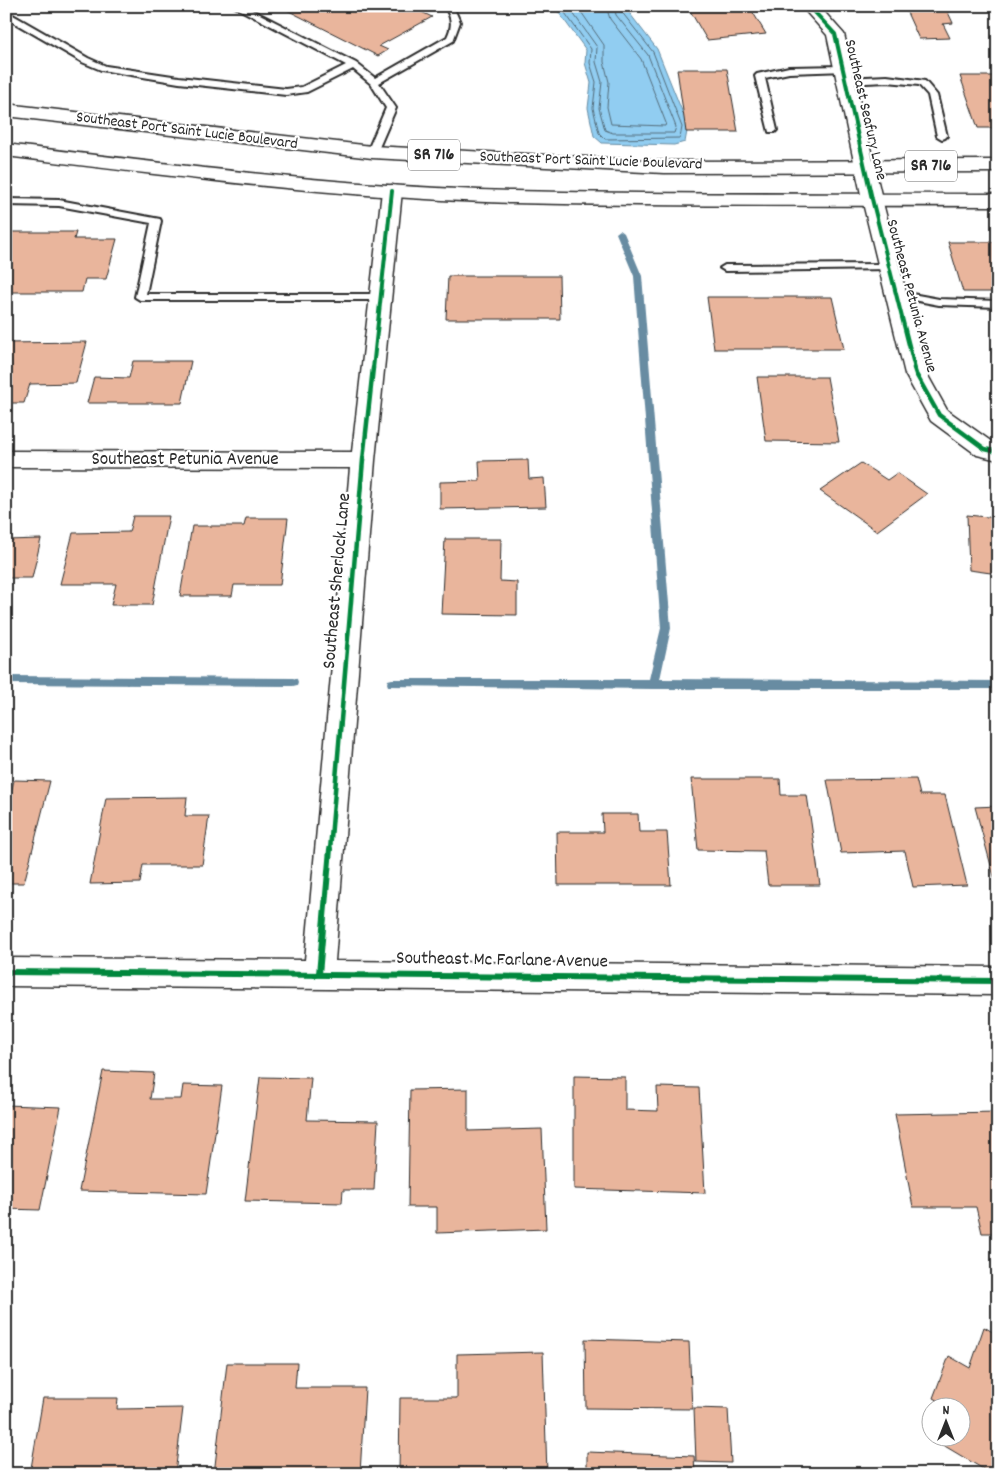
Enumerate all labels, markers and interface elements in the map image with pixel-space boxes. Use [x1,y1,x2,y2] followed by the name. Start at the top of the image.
[838,37,892,183] street label: Southeast Seafury Lane
[75,106,299,156] street label: Southeast Port Saint Lucie Boulevard
[408,140,460,170] road number: SR 716
[479,146,703,176] street label: Southeast Port Saint Lucie Boulevard
[905,150,957,182] road number: SR 716
[880,217,942,375] street label: Southeast Petunia Avenue
[91,447,279,474] street label: Southeast Petunia Avenue
[317,492,359,670] street label: Southeast Sherlock Lane
[396,946,608,976] street label: Southeast Mc Farlane Avenue
[922,1398,972,1448] north arrow
[943,1401,950,1421] text: N

